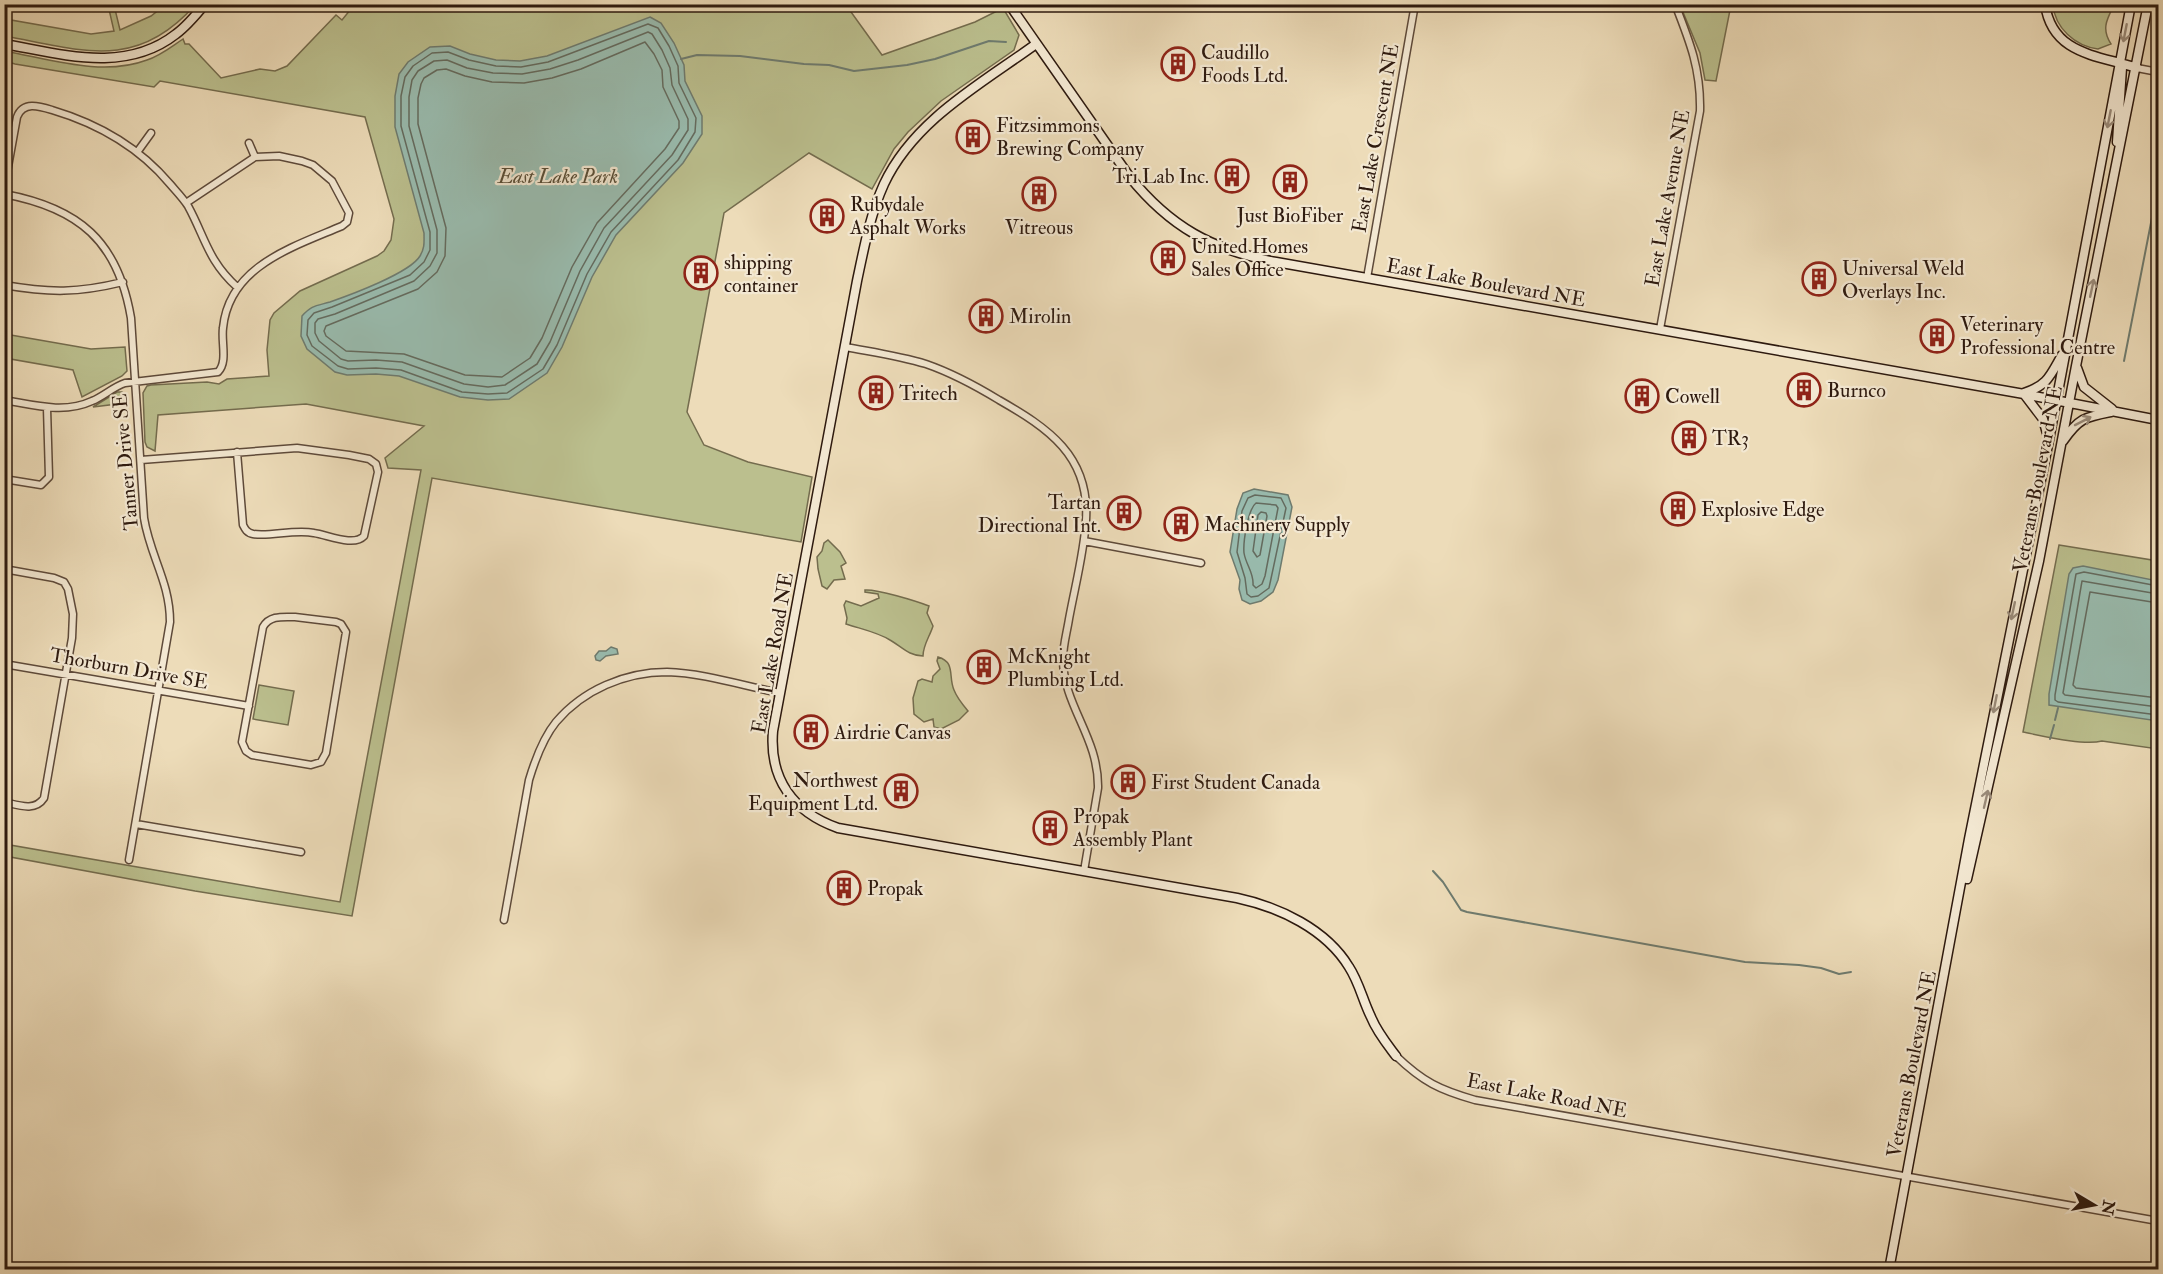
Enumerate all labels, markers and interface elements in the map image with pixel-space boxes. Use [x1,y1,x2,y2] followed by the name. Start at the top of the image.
[2119,23,2130,43] one-way arrow
[1201,40,1288,88] place label: Caudillo Foods Ltd.
[1347,42,1404,235] street label: East Lake Crescent NE
[1160,46,1196,82] building icon: Caudillo Foods Ltd.
[1640,108,1695,288] street label: East Lake Avenue NE
[2103,109,2114,129] one-way arrow
[996,113,1145,162] place label: Fitzsimmons Brewing Company
[955,119,991,155] building icon: Fitzsimmons Brewing Company
[1214,158,1250,194] building icon: Tri Lab Inc.
[496,164,618,189] park label: East Lake Park
[1112,164,1209,189] place label: Tri Lab Inc.
[1272,164,1308,200] building icon: Just BioFiber
[1021,176,1057,212] building icon: Vitreous
[849,192,966,241] place label: Rubydale Asphalt Works
[809,198,845,234] building icon: Rubydale Asphalt Works
[1236,203,1344,228] place label: Just BioFiber
[1005,215,1073,240] place label: Vitreous
[1191,234,1308,282] place label: United Homes Sales Office
[1150,240,1186,276] building icon: United Homes Sales Office
[724,250,799,298] place label: shipping container
[1384,253,1587,312] street label: East Lake Boulevard NE
[683,255,719,291] building icon: shipping container
[1842,256,1964,304] place label: Universal Weld Overlays Inc.
[1801,261,1837,297] building icon: Universal Weld Overlays Inc.
[2087,278,2098,298] one-way arrow
[968,298,1004,334] building icon: Mirolin
[1009,304,1071,329] place label: Mirolin
[1960,312,2115,360] place label: Veterinary Professional Centre
[1919,318,1955,354] building icon: Veterinary Professional Centre
[1786,372,1822,408] building icon: Burnco
[858,375,894,411] building icon: Tritech
[1624,378,1660,414] building icon: Cowell
[1827,378,1886,403] place label: Burnco
[899,381,958,406] place label: Tritech
[1665,384,1720,409] place label: Cowell
[2007,384,2068,575] street label: Veterans Boulevard NE
[107,393,144,531] street label: Tanner Drive SE
[2074,414,2092,426] one-way arrow
[1671,420,1707,456] building icon: TR3
[1712,426,1749,451] place label: TR3
[978,490,1101,538] place label: Tartan Directional Int.
[1660,491,1696,527] building icon: Explosive Edge
[1106,495,1142,531] building icon: Tartan Directional Int.
[1701,497,1824,523] place label: Explosive Edge
[1163,506,1199,542] building icon: Machinery Supply
[1204,512,1351,538] place label: Machinery Supply
[746,571,799,736] street label: East Lake Road NE
[2007,601,2018,620] one-way arrow
[48,642,210,695] street label: Thorburn Drive SE
[1007,644,1124,692] place label: McKnight Plumbing Ltd.
[966,649,1002,685] building icon: McKnight Plumbing Ltd.
[1989,694,2000,713] one-way arrow
[793,714,829,750] building icon: Airdrie Canvas
[833,720,951,745] place label: Airdrie Canvas
[1110,764,1146,800] building icon: First Student Canada
[748,768,879,817] place label: Northwest Equipment Ltd.
[1151,770,1321,795] place label: First Student Canada
[883,773,919,809] building icon: Northwest Equipment Ltd.
[1981,790,1992,809] one-way arrow
[1072,804,1193,852] place label: Propak Assembly Plant
[1032,810,1068,846] building icon: Propak Assembly Plant
[826,870,862,906] building icon: Propak
[867,876,924,902] place label: Propak
[1881,969,1942,1160] street label: Veterans Boulevard NE
[1464,1068,1629,1123] street label: East Lake Road NE
[2064,1175,2124,1235] north arrow
[2097,1198,2119,1217] text: N

